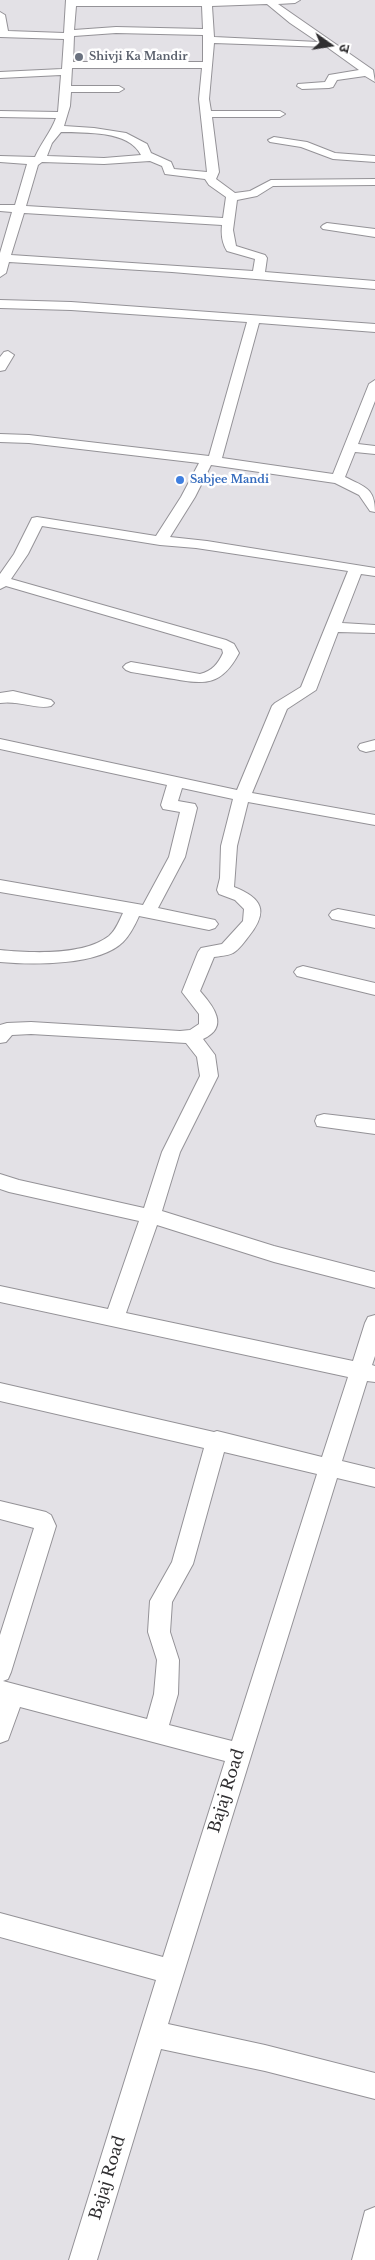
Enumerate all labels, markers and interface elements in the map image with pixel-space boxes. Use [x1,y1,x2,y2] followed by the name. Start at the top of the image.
[305,20,355,70] north arrow
[335,42,354,54] text: उ
[89,50,188,64] place label: Shivji Ka Mandir
[73,51,85,63] marker: Shivji Ka Mandir
[190,473,269,487] place label: Sabjee Mandi
[174,474,186,486] marker: Sabjee Mandi
[205,1747,249,1835] street label: Bajaj Road
[86,2134,130,2222] street label: Bajaj Road

